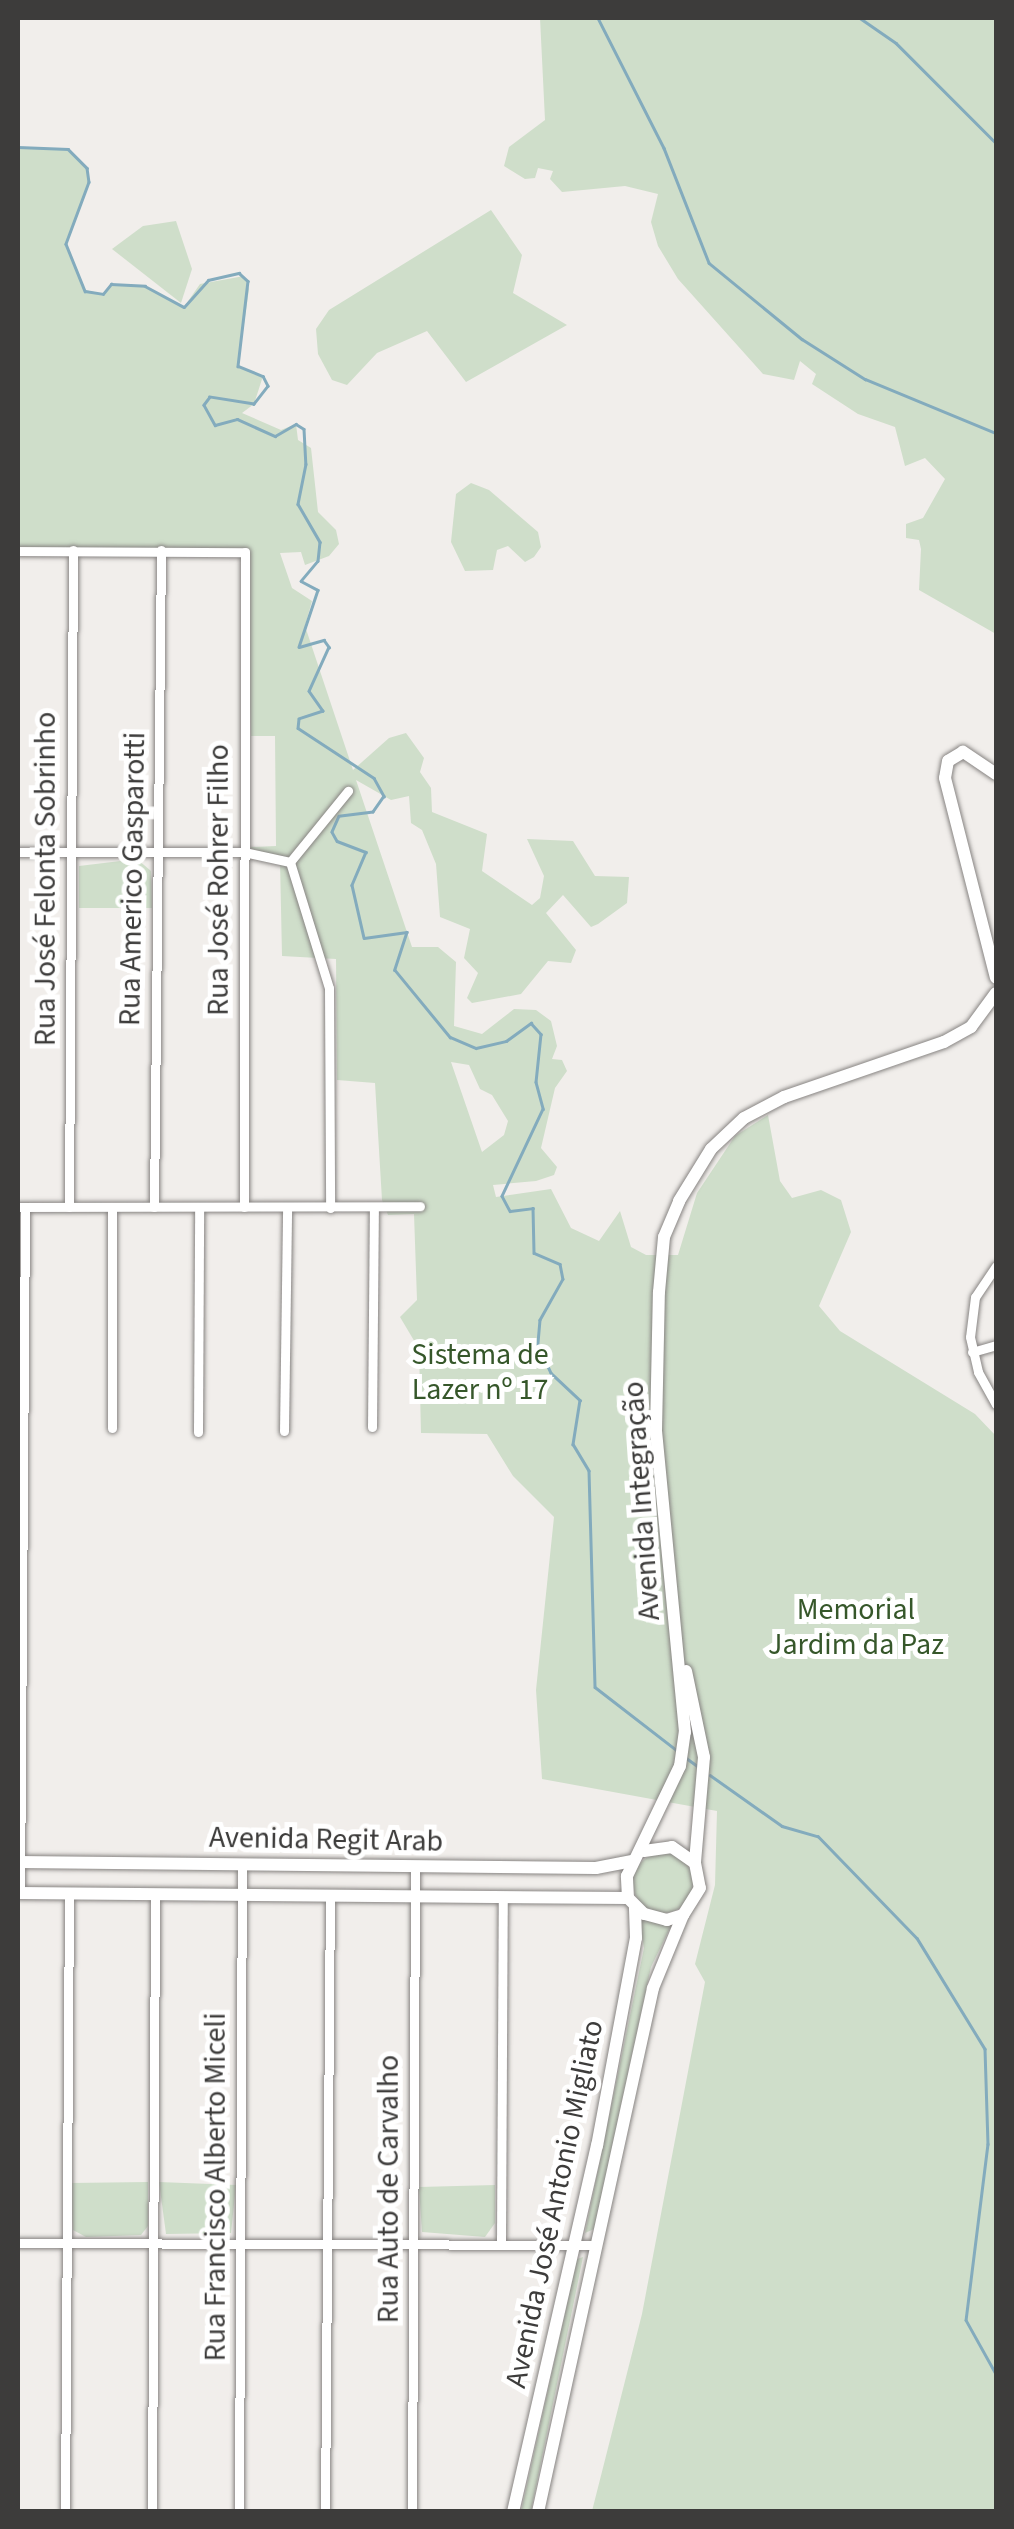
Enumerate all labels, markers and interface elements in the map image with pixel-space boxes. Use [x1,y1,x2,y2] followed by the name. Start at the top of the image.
[28,712,64,1046] street label: Rua José Felonta Sobrinho
[112,732,154,1026] street label: Rua Americo Gasparotti
[201,744,237,1016] street label: Rua José Rohrer Filho
[411,1337,549,1408] park label: Sistema de Lazer nº 17
[616,1380,668,1622] street label: Avenida Integração
[768,1592,944,1662] park label: Memorial Jardim da Paz
[209,1820,443,1860] street label: Avenida Regit Arab
[198,2013,234,2361] street label: Rua Francisco Alberto Miceli
[498,2017,612,2391] street label: Avenida José Antonio Migliato
[371,2055,407,2323] street label: Rua Auto de Carvalho

